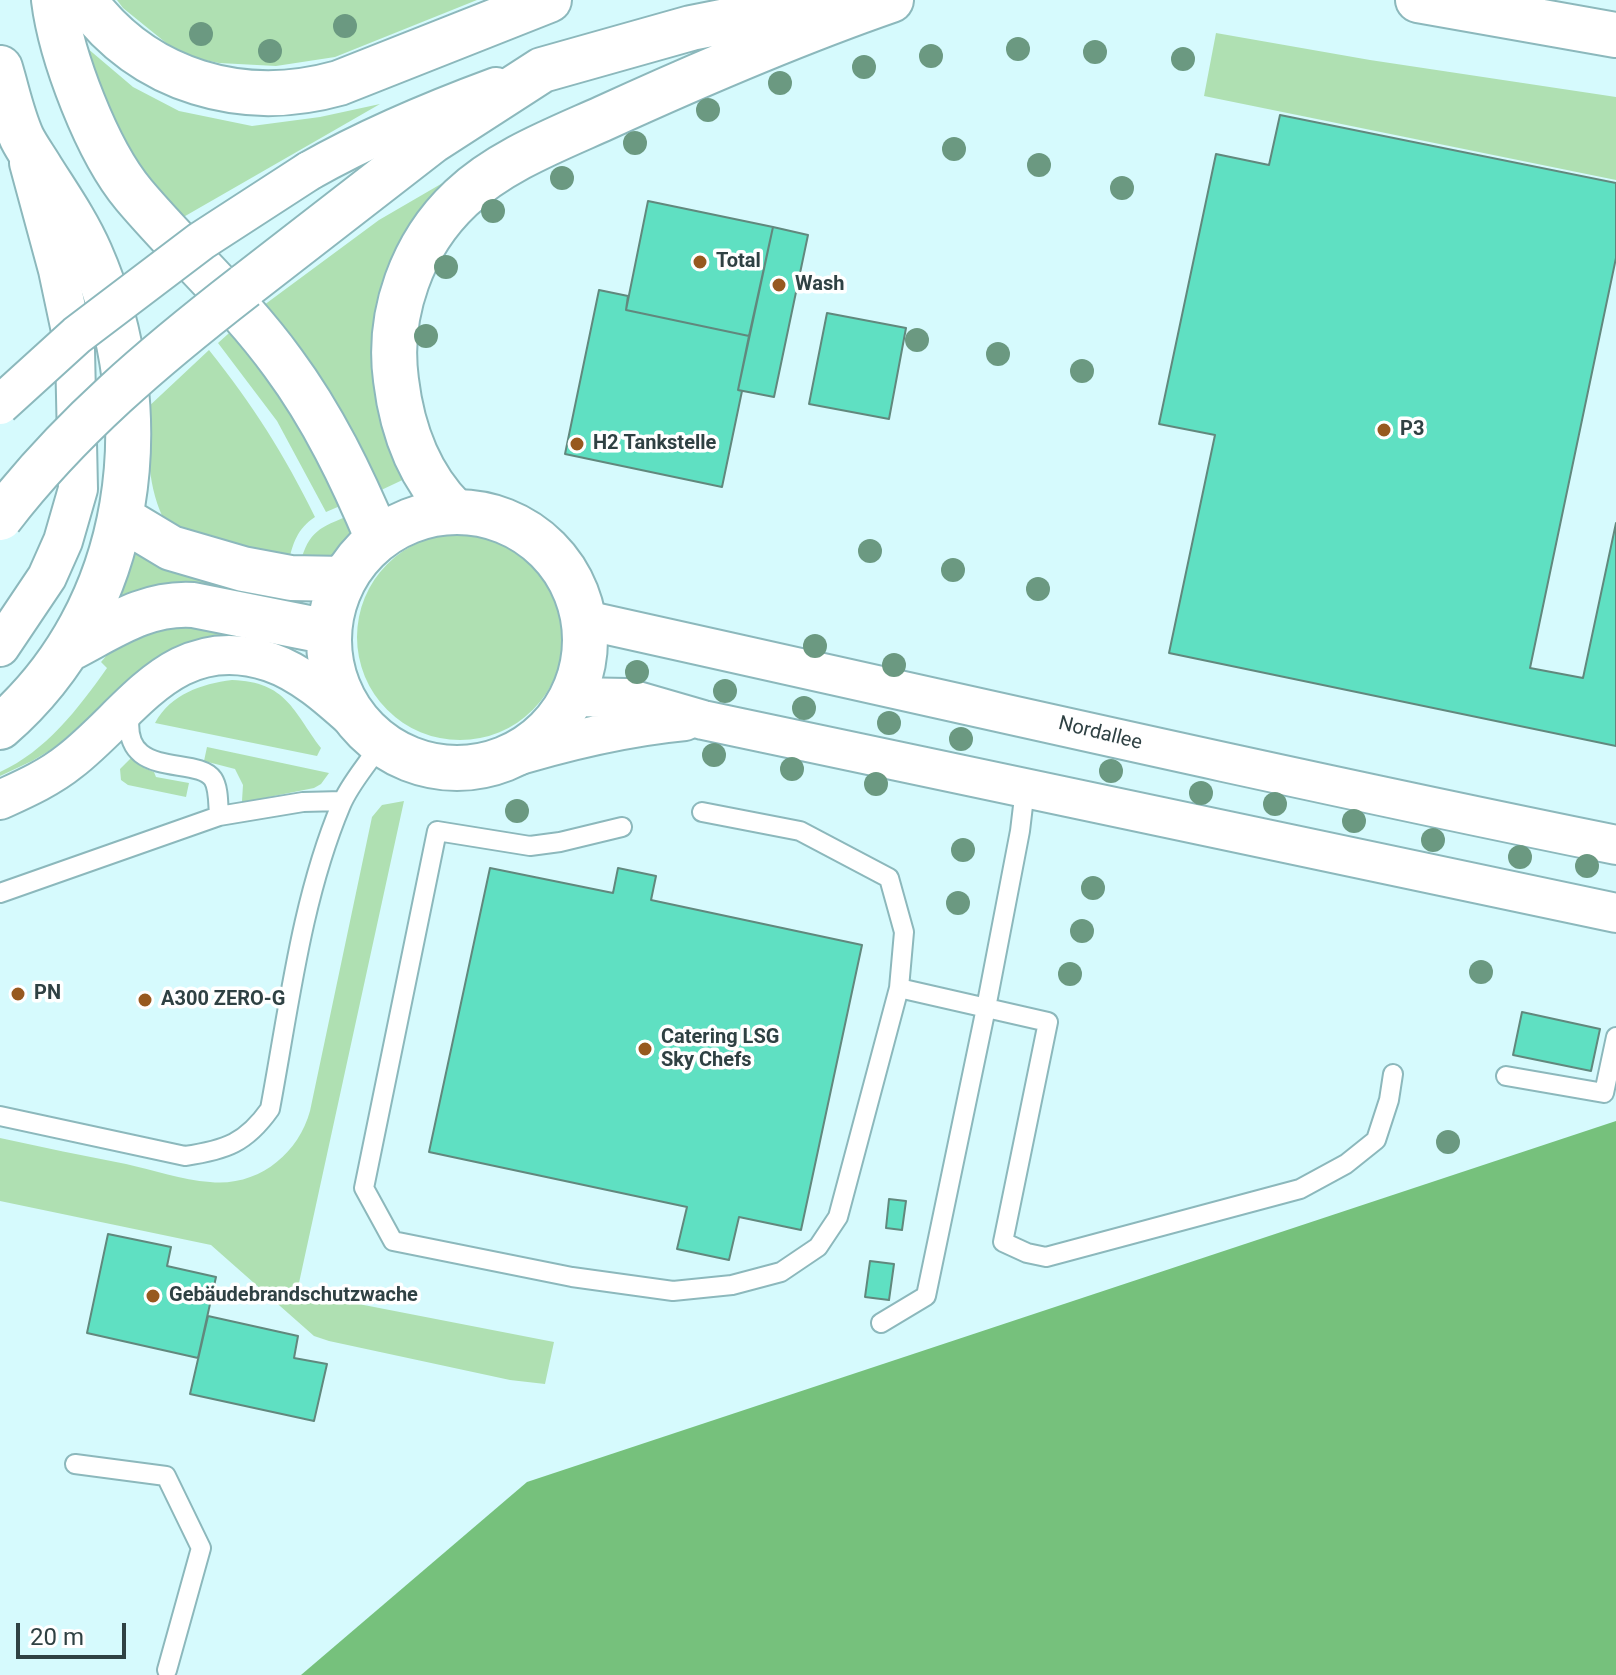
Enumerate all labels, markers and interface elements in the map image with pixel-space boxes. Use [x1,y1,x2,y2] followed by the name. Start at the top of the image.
[716,250,761,274] place label: Total
[691,253,709,271] marker: Total
[795,273,844,297] place label: Wash
[770,276,788,294] marker: Wash
[1400,418,1424,442] place label: P3
[1375,421,1393,439] marker: P3
[593,432,716,456] place label: H2 Tankstelle
[568,435,586,453] marker: H2 Tankstelle
[1056,712,1144,756] street label: Nordallee
[34,982,61,1006] place label: PN
[9,985,27,1003] marker: PN
[161,988,285,1012] place label: A300 ZERO-G
[136,991,154,1009] marker: A300 ZERO-G
[661,1026,779,1073] place label: Catering LSG Sky Chefs
[636,1040,654,1058] marker: Catering LSG Sky Chefs
[169,1284,418,1308] place label: Gebäudebrandschutzwache
[144,1287,162,1305] marker: Gebäudebrandschutzwache
[20,1607,130,1657] scale bar
[30,1623,84,1651] text: 20 m

